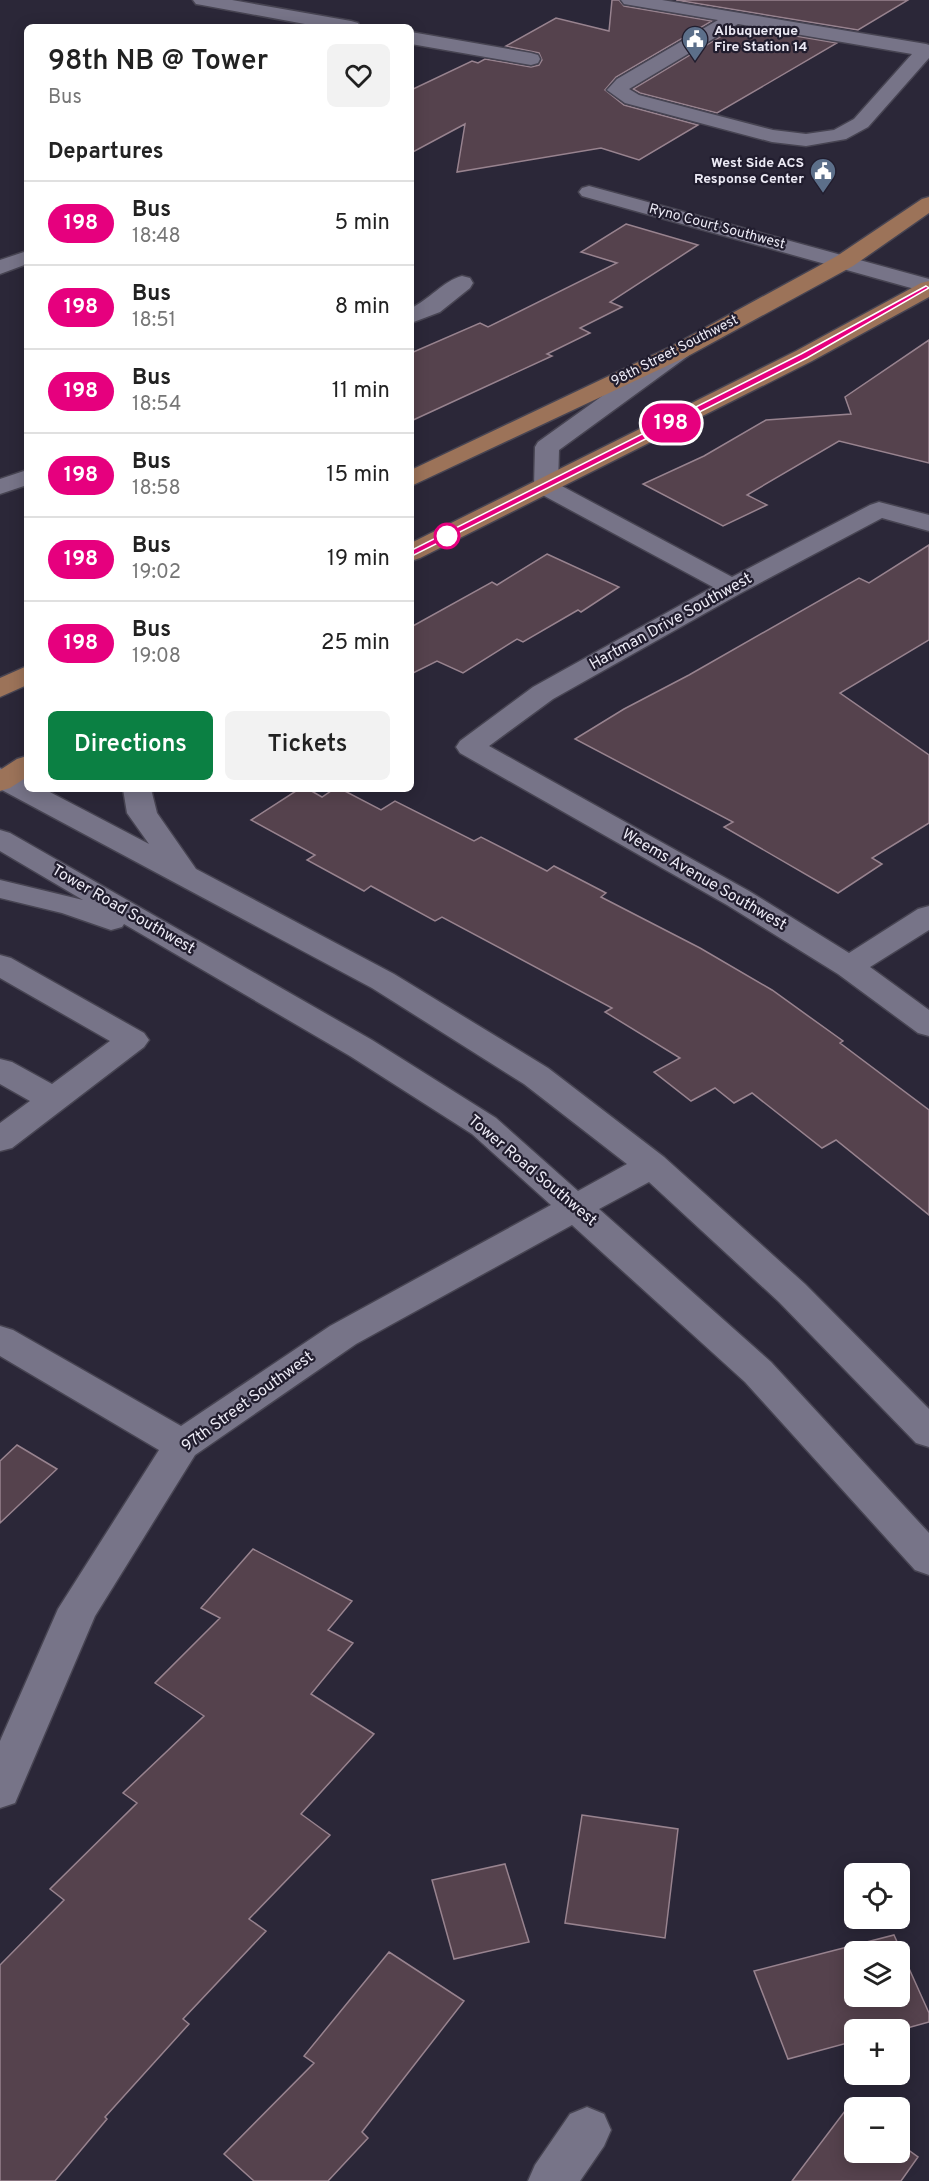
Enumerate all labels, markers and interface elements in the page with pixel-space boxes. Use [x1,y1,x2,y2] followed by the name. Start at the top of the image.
[714,23,808,56] place label: Albuquerque Fire Station 14
[680,24,710,62] public building icon: Albuquerque Fire Station 14
[48,44,268,80] text: 98th NB @ Tower
[327,44,390,107] button: heart
[48,85,82,111] text: Bus
[48,139,164,166] text: Departures
[694,155,804,188] place label: West Side ACS Response Center
[808,156,838,194] public building icon: West Side ACS Response Center
[132,197,171,224] text: Bus
[647,201,787,253] street label: Ryno Court Southwest
[64,210,98,237] text: 198
[335,210,390,237] text: 5 min
[132,224,181,250] text: 18:48
[132,281,171,308] text: Bus
[64,294,98,321] text: 198
[335,294,390,321] text: 8 min
[132,308,176,334] text: 18:51
[609,312,741,390] street label: 98th Street Southwest
[132,365,171,392] text: Bus
[64,378,98,405] text: 198
[332,378,390,405] text: 11 min
[132,392,181,418] text: 18:54
[636,404,706,442] line badge: 198
[654,410,688,437] text: 198
[132,449,171,476] text: Bus
[64,462,98,489] text: 198
[326,462,390,489] text: 15 min
[132,476,181,502] text: 18:58
[434,523,460,549] unlabelled marker
[132,533,171,560] text: Bus
[64,546,98,573] text: 198
[327,546,390,573] text: 19 min
[132,560,181,586] text: 19:02
[586,569,756,675] street label: Hartman Drive Southwest
[132,617,171,644] text: Bus
[64,630,98,657] text: 198
[321,630,390,657] text: 25 min
[132,644,181,670] text: 19:08
[48,711,213,780] button: Directions
[225,711,390,780] button: Tickets
[618,825,790,935] street label: Weems Avenue Southwest
[48,861,198,959] street label: Tower Road Southwest
[463,1111,601,1231] street label: Tower Road Southwest
[178,1347,318,1457] street label: 97th Street Southwest
[844,1863,910,2163] map controls
[844,1863,910,1929] button: locate
[844,1941,910,2007] button: layers
[844,2019,910,2085] button: +
[844,2097,910,2163] button: −

